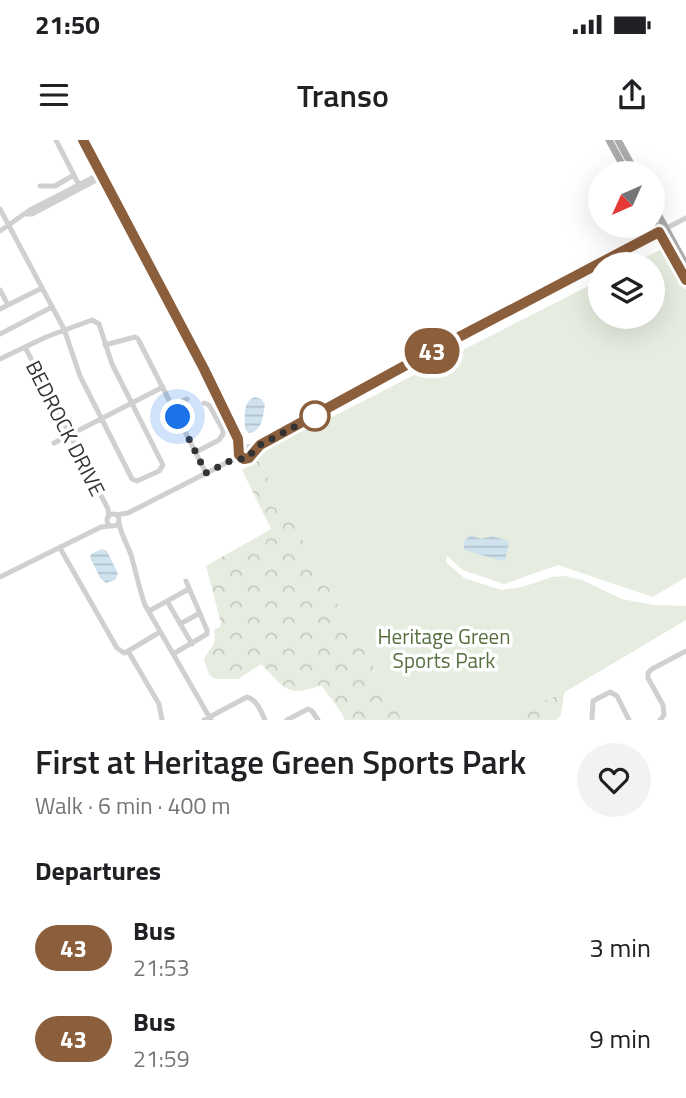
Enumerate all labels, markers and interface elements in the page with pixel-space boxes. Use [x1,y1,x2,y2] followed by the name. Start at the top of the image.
[35,5,100,44] text: 21:50
[297,71,389,119] text: Transo
[35,76,73,114] icon: menu
[613,76,651,114] icon: share
[588,161,665,238] north arrow
[588,161,665,329] map controls
[588,252,665,329] button: layers
[400,328,464,374] line badge: 43
[419,333,445,369] text: 43
[18,355,114,501] street label: BEDROCK DRIVE
[160,399,195,434] your location
[300,401,330,431] unlabelled marker
[378,620,510,676] park label: Heritage Green Sports Park
[35,737,526,787] text: First at Heritage Green Sports Park
[577,743,651,817] button: heart
[35,788,231,823] text: Walk · 6 min · 400 m
[35,851,161,890] text: Departures
[133,911,175,950] text: Bus
[589,928,651,967] text: 3 min
[60,930,87,966] text: 43
[133,950,190,985] text: 21:53
[133,1002,175,1041] text: Bus
[589,1019,651,1058] text: 9 min
[60,1021,87,1057] text: 43
[133,1041,190,1076] text: 21:59

